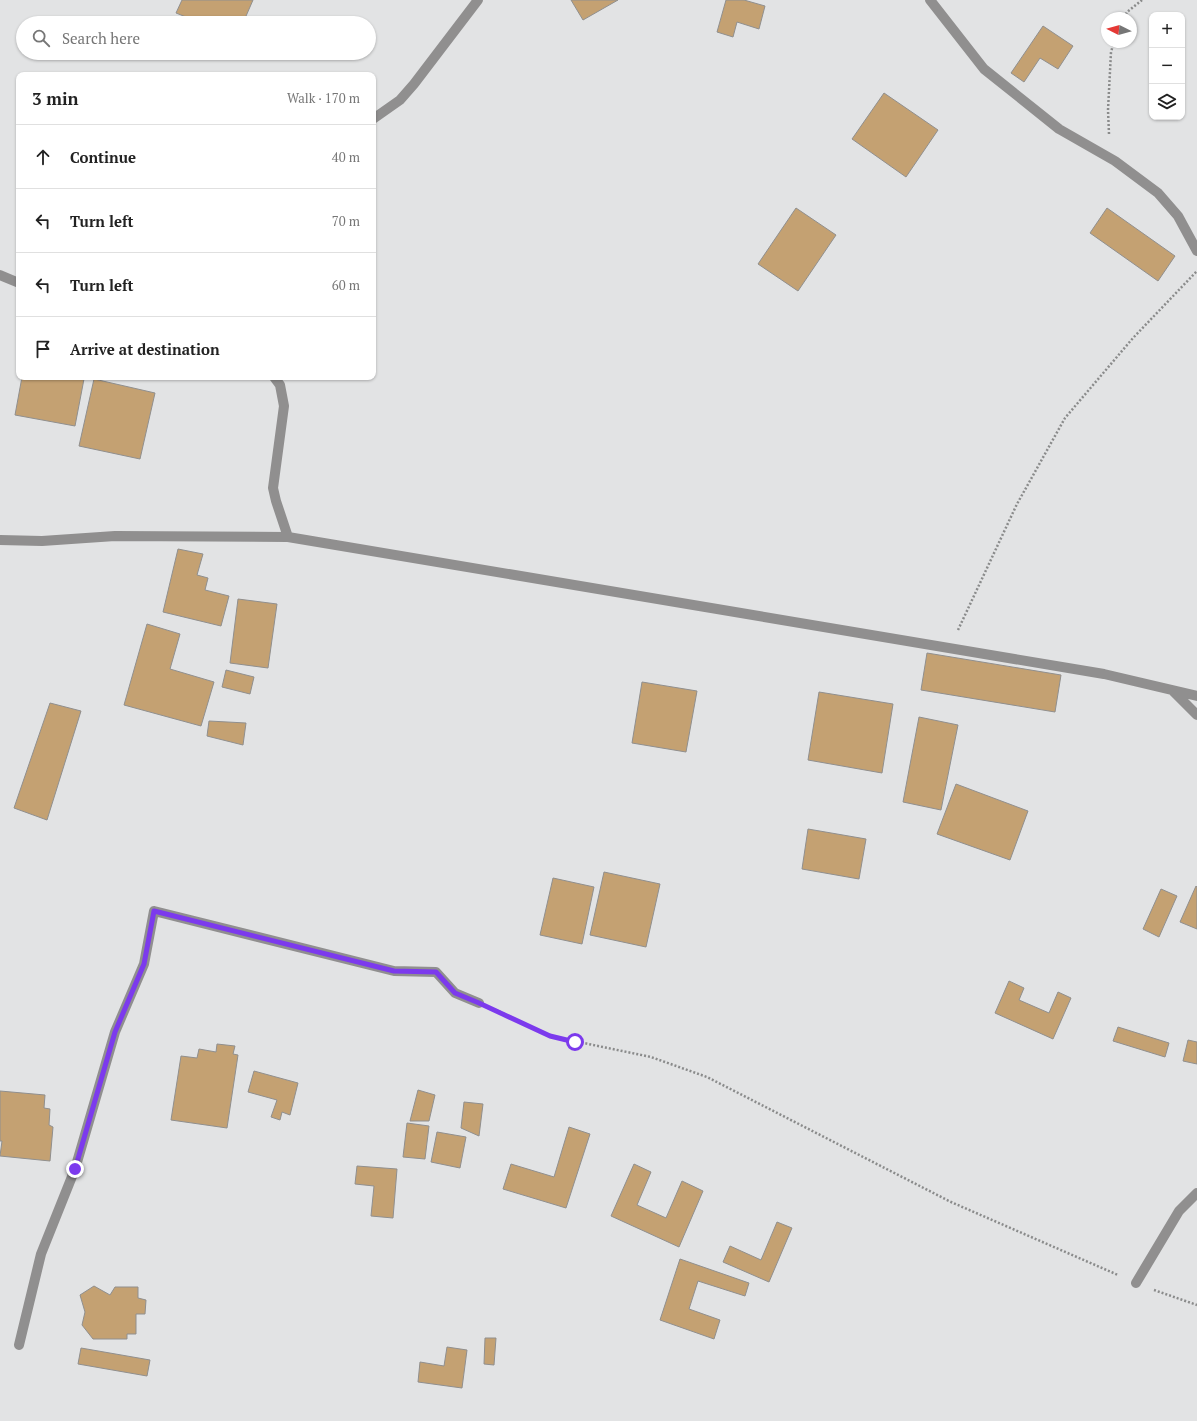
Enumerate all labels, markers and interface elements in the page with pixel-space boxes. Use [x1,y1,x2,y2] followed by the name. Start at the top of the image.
[1101,12,1137,48] north arrow
[1149,12,1185,120] map controls
[1149,12,1185,48] button: +
[16,16,376,60] search box
[30,27,52,49] icon: search
[62,28,140,48] text: Search here
[1149,48,1185,84] button: −
[1149,84,1185,120] button: layers
[32,87,79,110] text: 3 min
[287,89,360,107] text: Walk · 170 m
[32,146,54,168] icon: ahead
[70,147,136,167] text: Continue
[332,148,360,166] text: 40 m
[32,210,54,232] icon: left
[70,211,134,231] text: Turn left
[332,212,360,230] text: 70 m
[32,274,54,296] icon: left
[70,275,134,295] text: Turn left
[332,276,360,294] text: 60 m
[32,338,54,360] icon: arrive
[70,339,220,359] text: Arrive at destination
[566,1033,584,1051] route start
[66,1160,84,1178] route end

